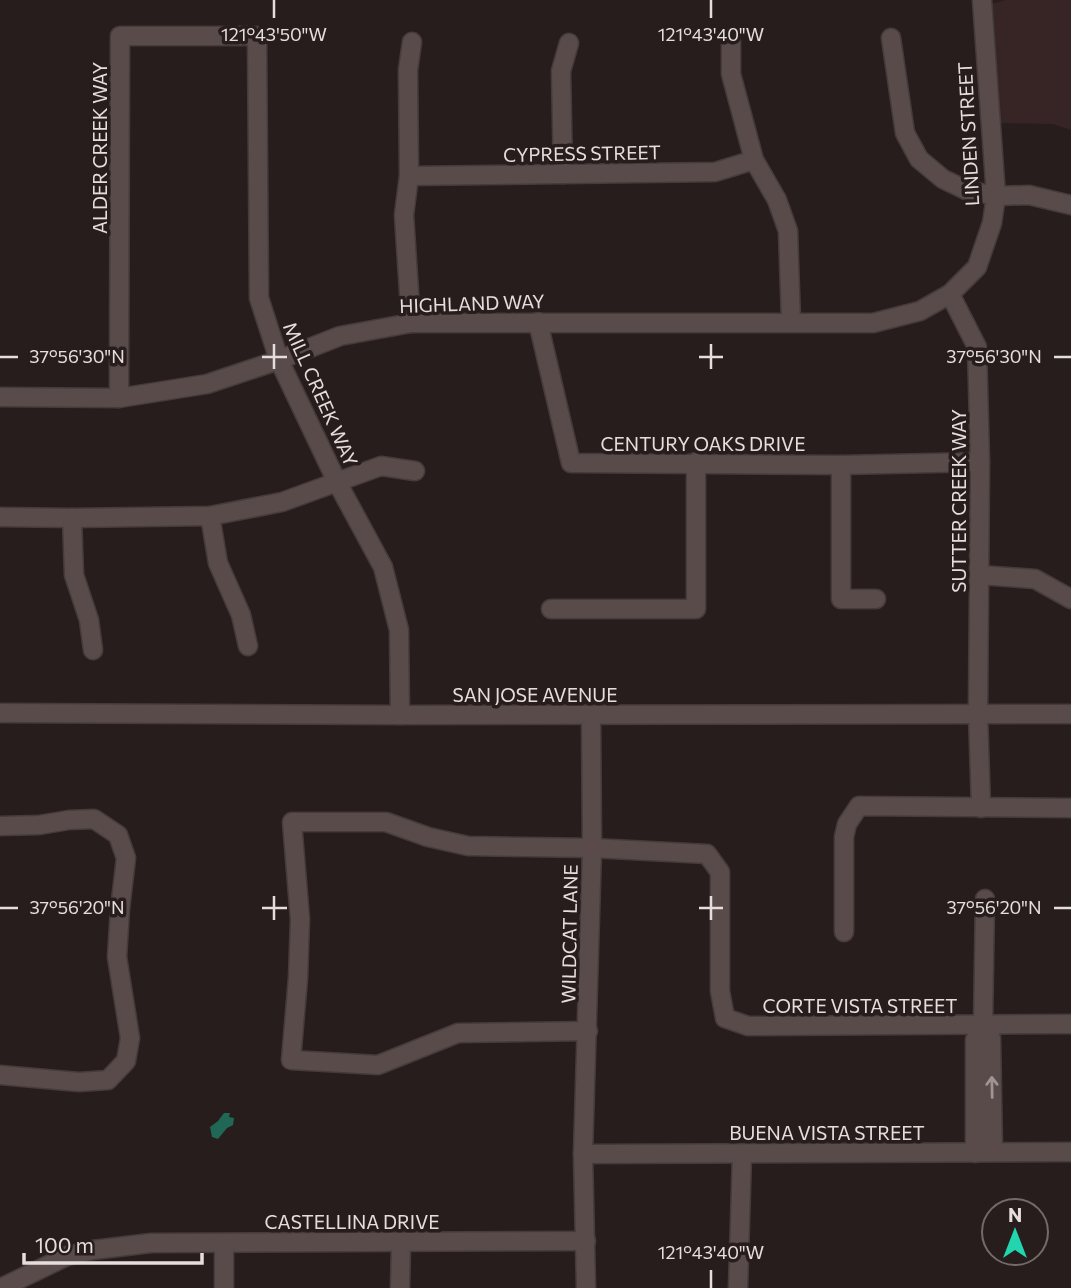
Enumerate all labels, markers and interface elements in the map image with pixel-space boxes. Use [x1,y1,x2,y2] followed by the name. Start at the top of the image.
[221,23,327,45] text: 121°43'50"W
[658,23,764,45] text: 121°43'40"W
[953,61,983,207] street label: LINDEN STREET
[88,62,111,234] street label: ALDER CREEK WAY
[503,140,661,166] street label: CYPRESS STREET
[399,289,545,317] street label: HIGHLAND WAY
[279,318,363,470] street label: MILL CREEK WAY
[29,345,125,367] text: 37°56'30"N
[946,345,1042,367] text: 37°56'30"N
[947,409,970,593] street label: SUTTER CREEK WAY
[601,432,805,455] street label: CENTURY OAKS DRIVE
[453,683,617,706] street label: SAN JOSE AVENUE
[556,864,582,1004] street label: WILDCAT LANE
[29,896,125,918] text: 37°56'20"N
[946,896,1042,918] text: 37°56'20"N
[762,994,958,1017] street label: CORTE VISTA STREET
[985,1076,999,1099] one-way arrow
[729,1121,925,1144] street label: BUENA VISTA STREET
[980,1197,1050,1267] north arrow
[1008,1203,1022,1226] text: N
[265,1210,439,1233] street label: CASTELLINA DRIVE
[24,1222,203,1266] scale bar
[35,1232,94,1257] text: 100 m
[658,1241,764,1263] text: 121°43'40"W

